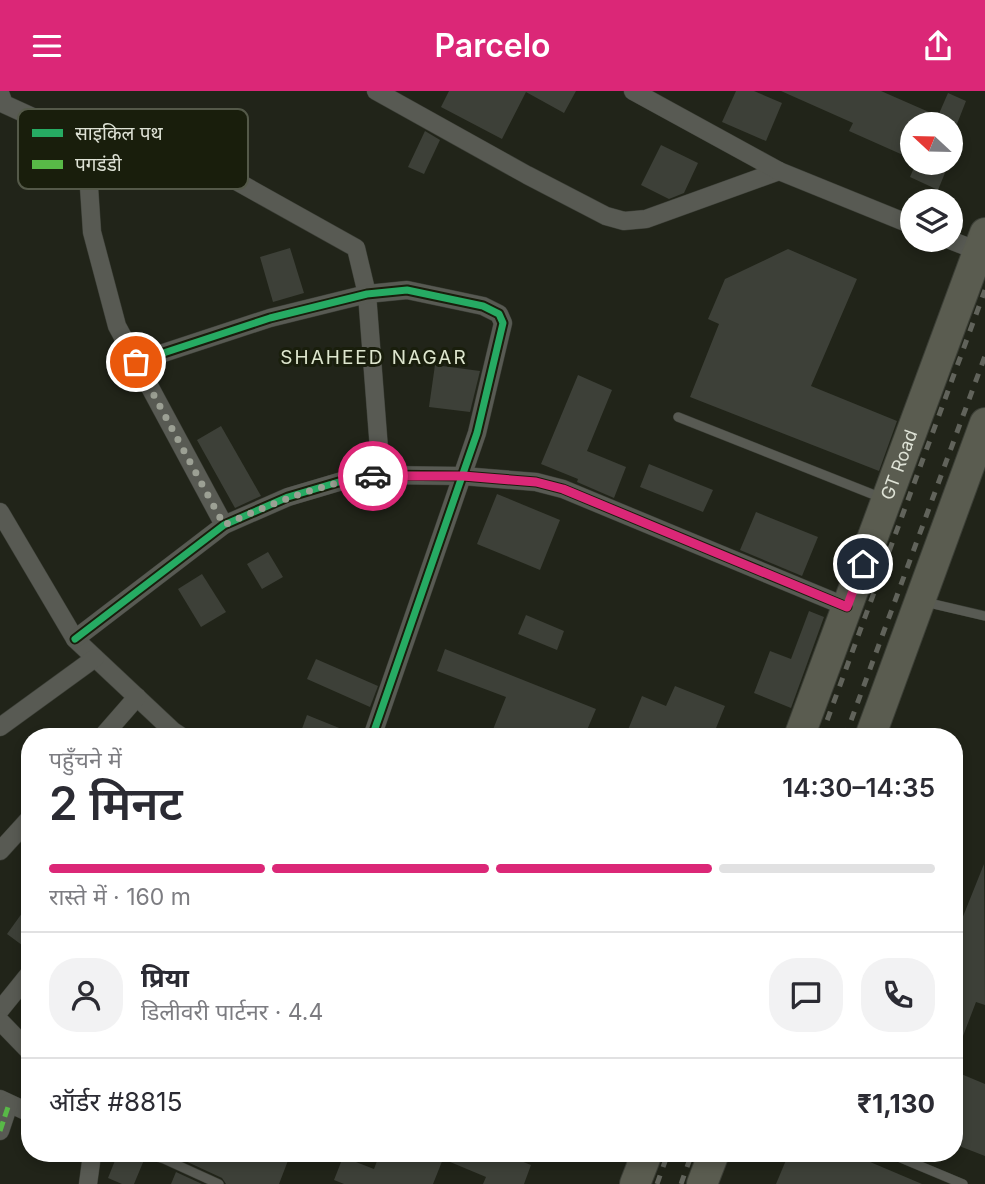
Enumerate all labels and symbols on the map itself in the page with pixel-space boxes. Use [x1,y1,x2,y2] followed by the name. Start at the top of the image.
[18,109,248,189] legend
[900,112,962,175] north arrow
[75,122,164,145] text: साइकिल पथ
[75,153,123,176] text: पगडंडी
[106,332,166,392] pin
[280,346,468,369] district label: SHAHEED NAGAR
[876,427,921,503] street label: GT Road
[338,441,408,511] courier
[833,534,893,594] pin

